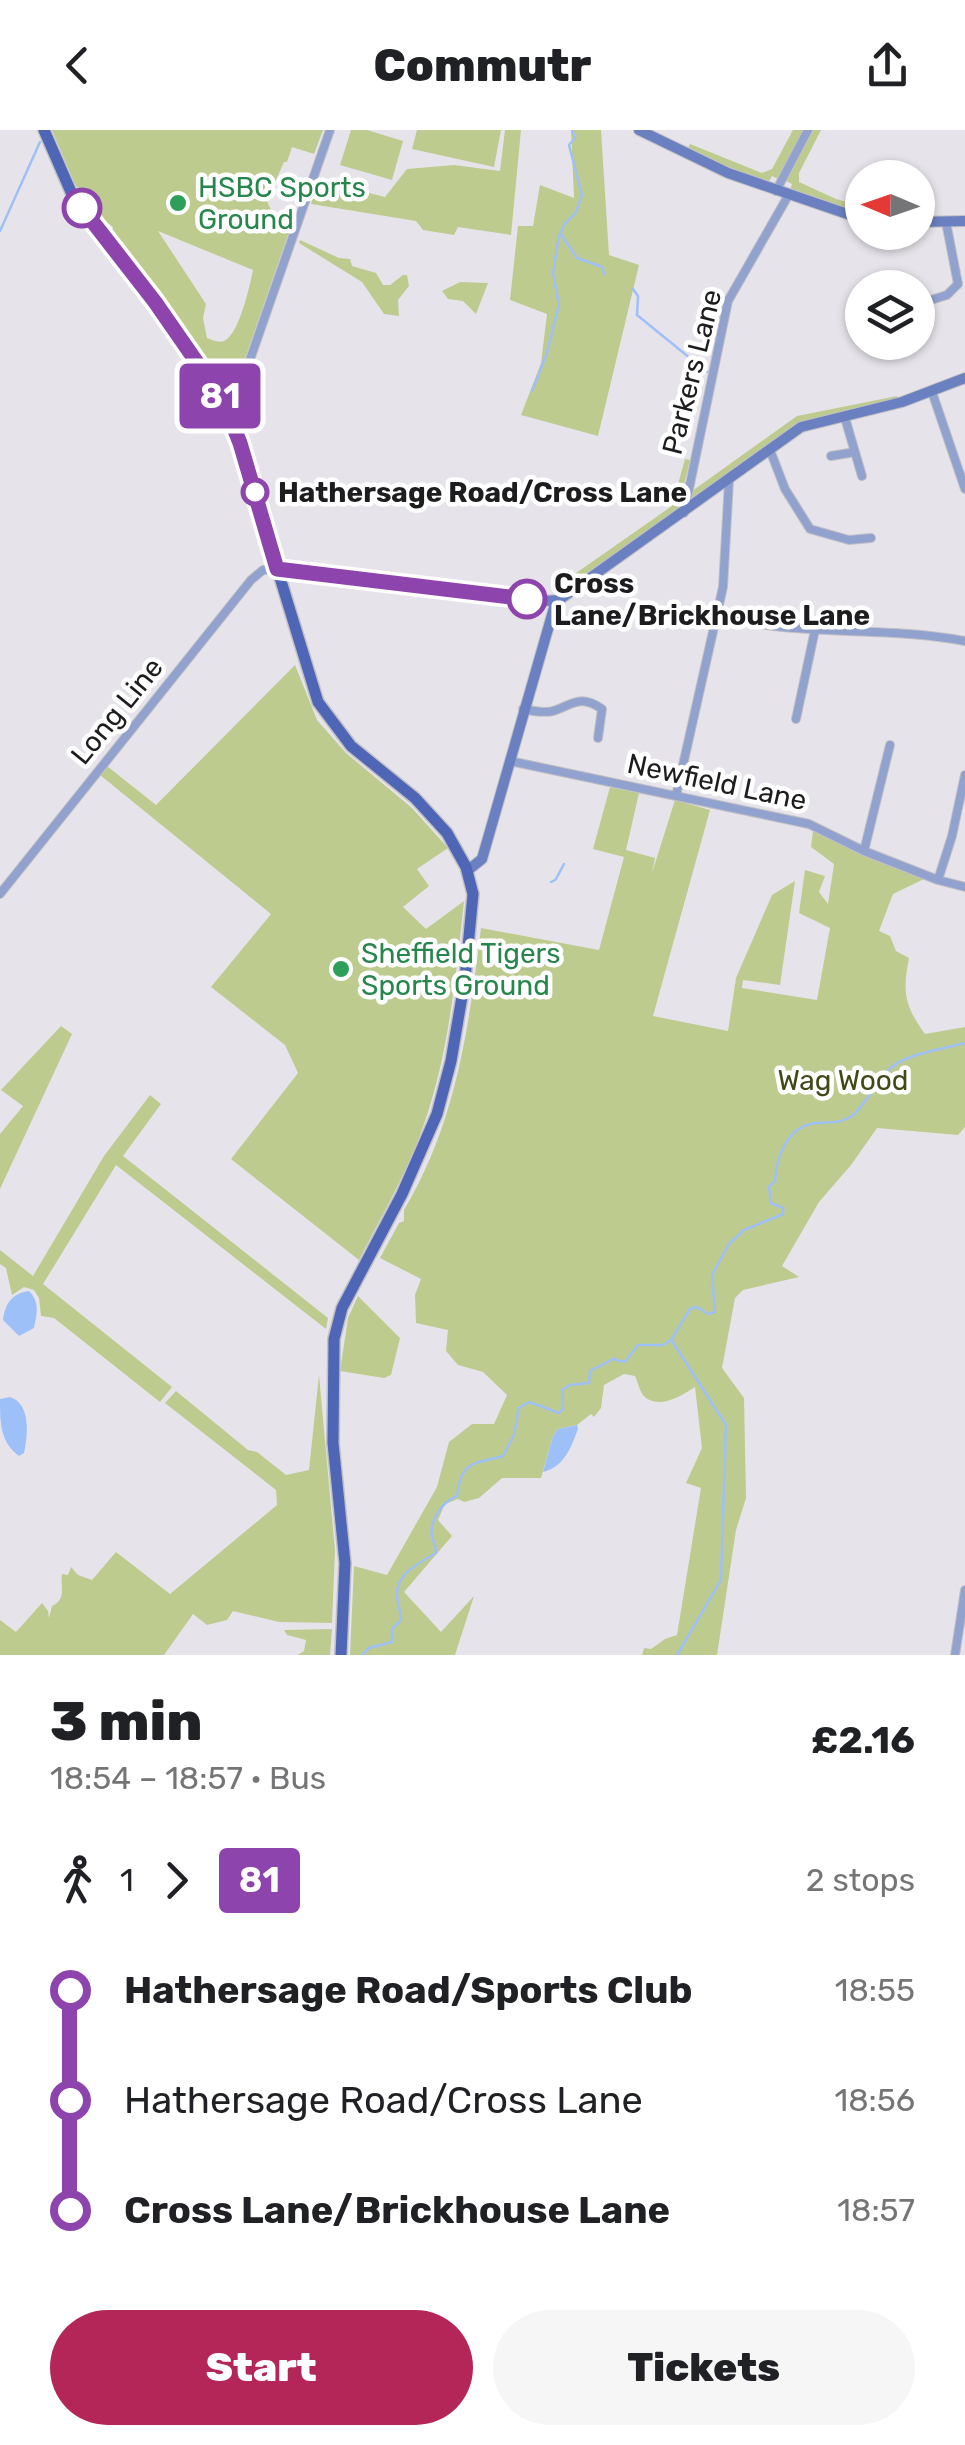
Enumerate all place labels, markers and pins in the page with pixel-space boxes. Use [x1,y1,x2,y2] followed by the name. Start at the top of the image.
[198,171,366,236] place label: HSBC Sports Ground
[63,189,101,227] unlabelled marker
[167,192,189,214] marker: HSBC Sports Ground
[278,476,687,509] place label: Hathersage Road/Cross Lane
[242,479,268,505] marker: Hathersage Road/Cross Lane
[554,567,870,632] place label: Cross Lane/Brickhouse Lane
[508,580,546,618] marker: Cross Lane/Brickhouse Lane
[361,937,561,1002] place label: Sheffield Tigers Sports Ground
[330,958,352,980] marker: Sheffield Tigers Sports Ground

